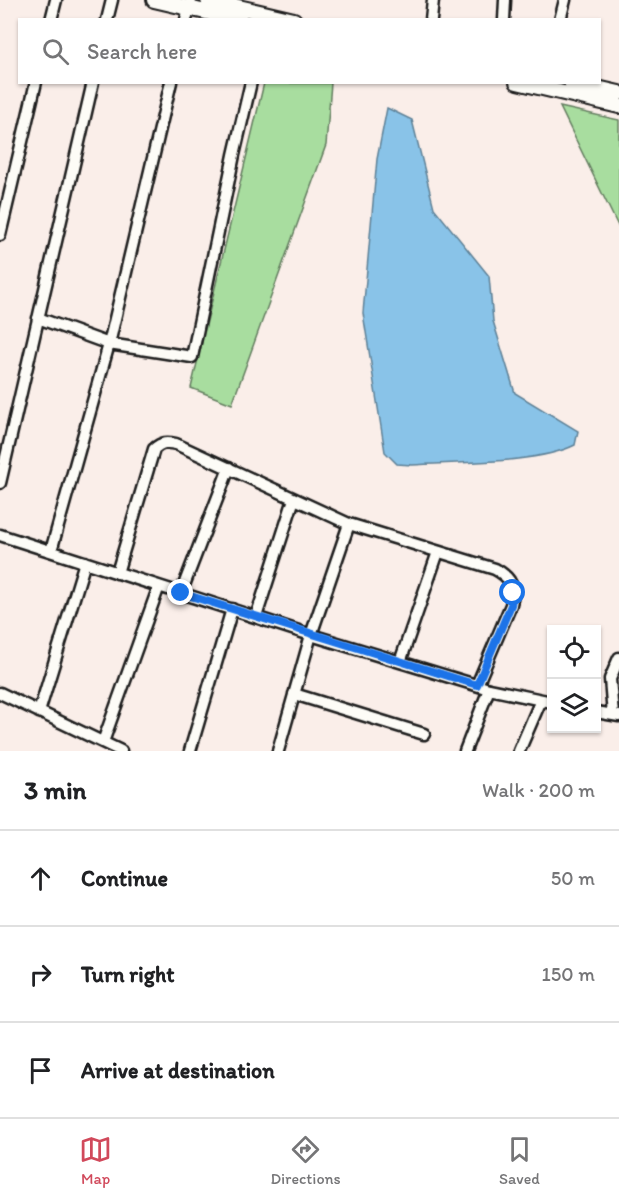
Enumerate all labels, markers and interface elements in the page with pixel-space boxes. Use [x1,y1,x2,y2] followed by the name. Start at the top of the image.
[18,18,601,84] search box
[39,35,72,68] icon: search
[87,38,197,65] text: Search here
[167,579,193,605] route end
[499,579,525,605] route start
[547,625,601,733] map controls
[547,625,601,679] button: locate
[547,679,601,733] button: layers
[24,774,86,806] text: 3 min
[482,778,595,802] text: Walk · 200 m
[24,862,57,895] icon: ahead
[81,865,168,892] text: Continue
[551,866,595,890] text: 50 m
[24,958,57,991] icon: right
[81,961,175,988] text: Turn right
[542,962,595,986] text: 150 m
[24,1054,57,1087] icon: arrive
[81,1057,275,1084] text: Arrive at destination
[79,1133,112,1188] tab: Map
[270,1133,341,1188] tab: Directions
[499,1133,540,1188] tab: Saved

